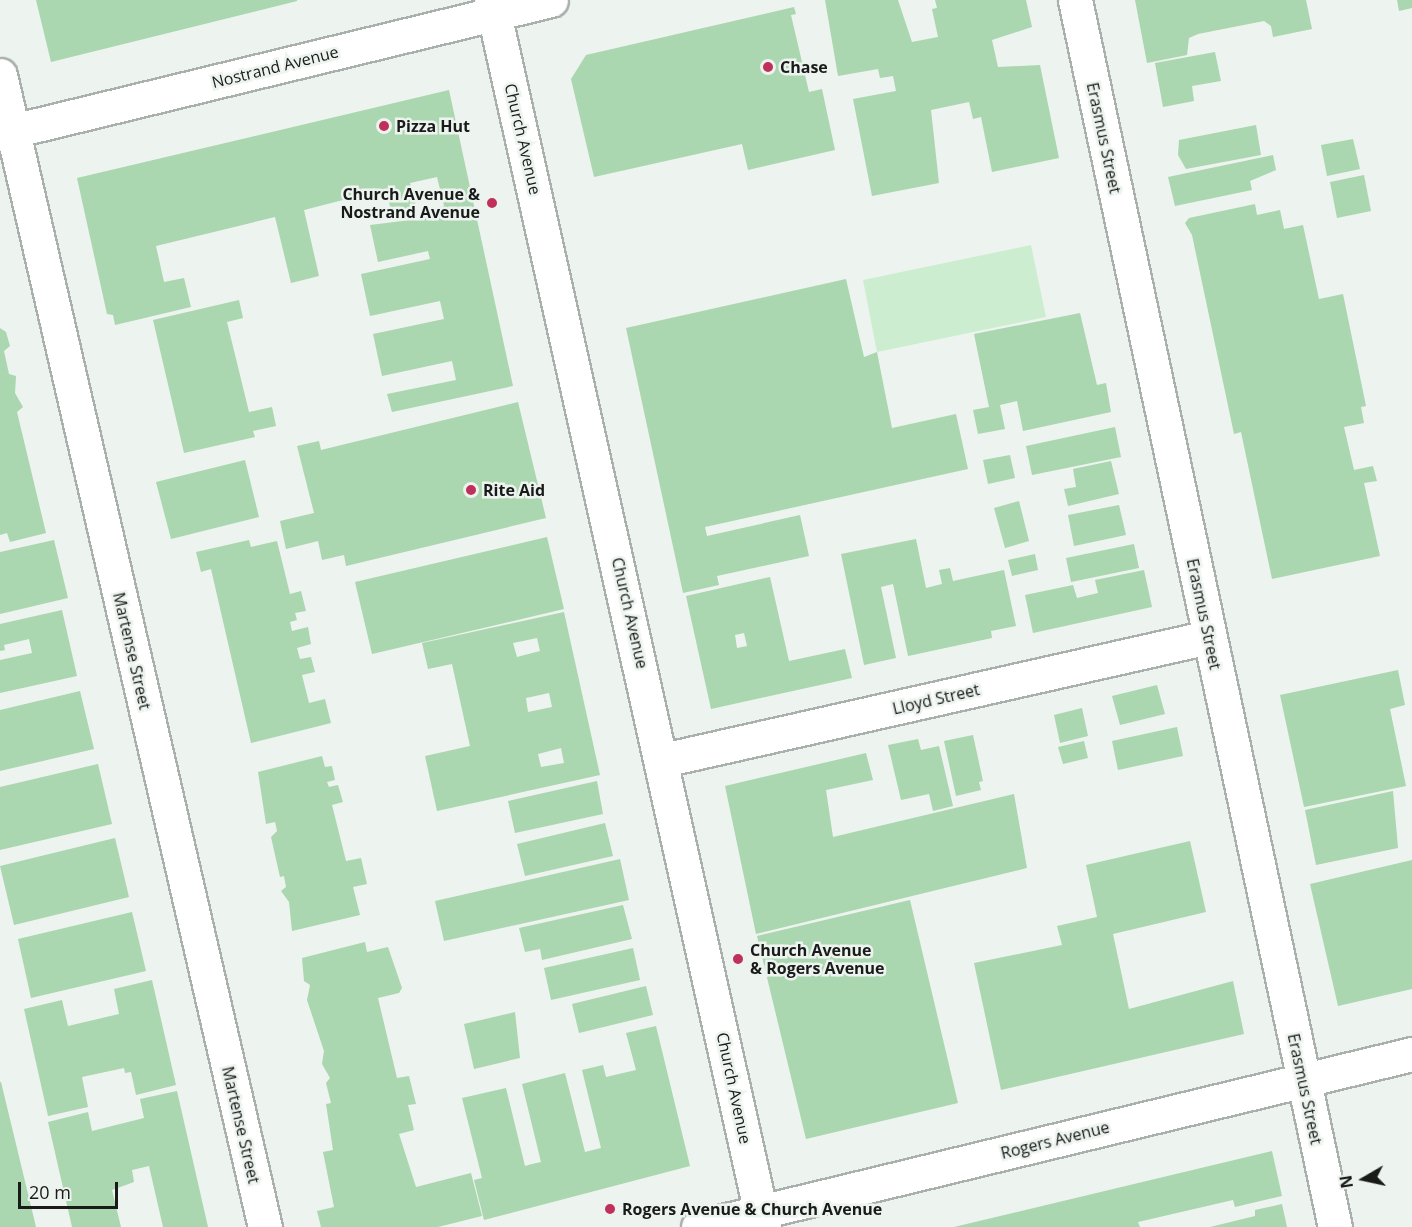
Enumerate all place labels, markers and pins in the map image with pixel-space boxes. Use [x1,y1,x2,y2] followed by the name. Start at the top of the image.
[780,57,828,77] place label: Chase
[761,60,775,74] marker: Chase
[396,116,470,136] place label: Pizza Hut
[377,119,391,133] marker: Pizza Hut
[340,184,480,222] place label: Church Avenue & Nostrand Avenue
[485,196,499,210] marker: Church Avenue & Nostrand Avenue
[483,480,545,500] place label: Rite Aid
[464,483,478,497] marker: Rite Aid
[750,940,885,978] place label: Church Avenue & Rogers Avenue
[731,952,745,966] marker: Church Avenue & Rogers Avenue
[622,1199,882,1219] place label: Rogers Avenue & Church Avenue
[603,1202,617,1216] marker: Rogers Avenue & Church Avenue

